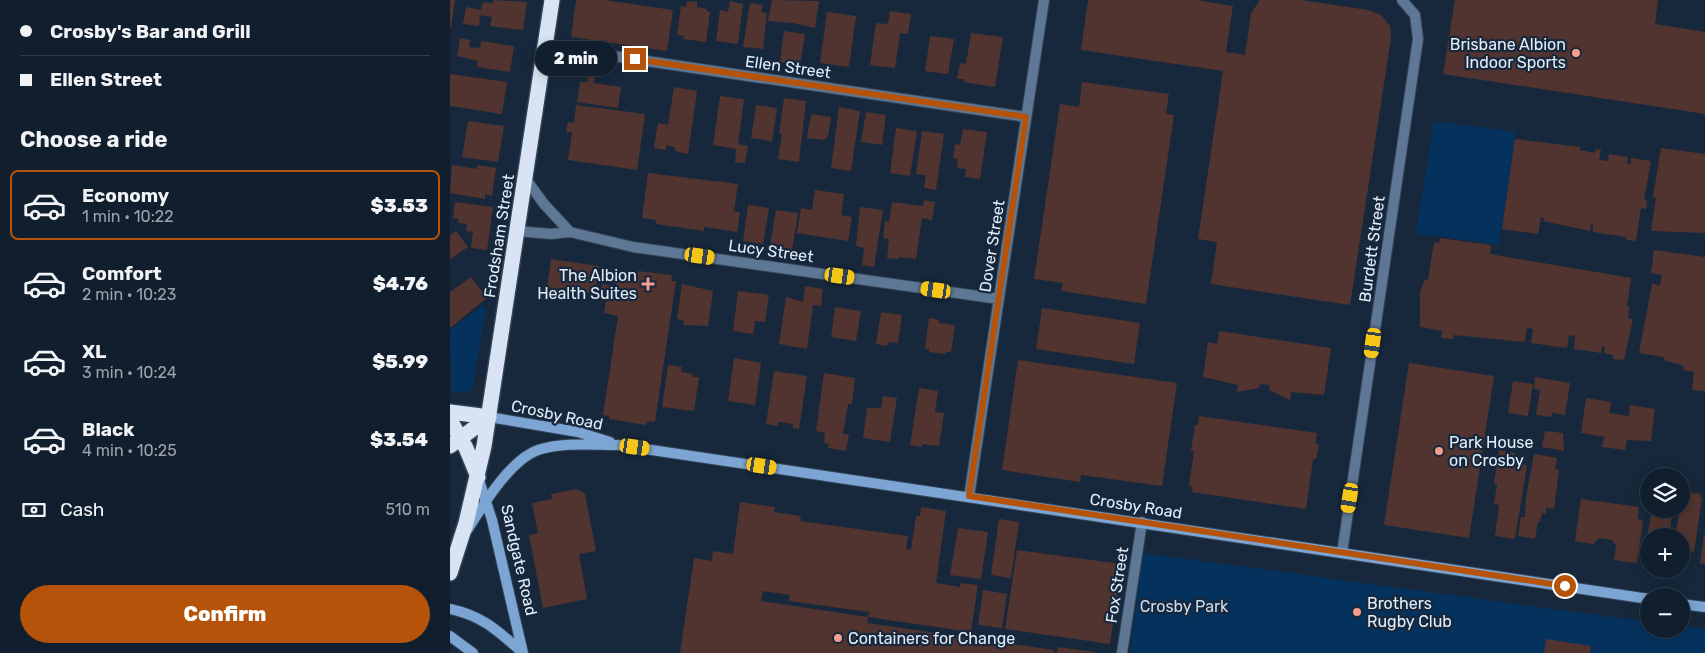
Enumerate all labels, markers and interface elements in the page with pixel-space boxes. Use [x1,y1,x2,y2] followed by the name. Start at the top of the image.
[50,20,251,43] text: Crosby's Bar and Grill
[1450,35,1566,72] place label: Brisbane Albion Indoor Sports
[535,42,618,76] callout: 2 min
[1570,47,1582,59] marker: Brisbane Albion Indoor Sports
[624,48,646,70] route end
[554,49,598,68] text: 2 min
[744,52,832,82] street label: Ellen Street
[50,68,162,91] text: Ellen Street
[20,126,167,153] text: Choose a ride
[480,173,518,299] street label: Frodsham Street
[22,183,67,228] icon: car
[82,184,169,207] text: Economy
[371,194,428,217] text: $3.53
[1355,195,1389,303] street label: Burdett Street
[975,198,1009,294] street label: Dover Street
[82,207,174,226] text: 1 min · 10:22
[727,236,815,266] street label: Lucy Street
[684,246,715,266] car
[22,261,67,306] icon: car
[82,262,162,285] text: Comfort
[537,266,637,303] place label: The Albion Health Suites
[824,266,855,286] car
[373,272,428,295] text: $4.76
[641,277,655,291] marker: The Albion Health Suites
[920,280,951,300] car
[82,285,176,304] text: 2 min · 10:23
[1363,327,1382,359] car
[22,339,67,384] icon: car
[82,340,106,363] text: XL
[372,350,428,373] text: $5.99
[82,363,177,382] text: 3 min · 10:24
[509,396,605,434] street label: Crosby Road
[22,417,67,462] icon: car
[82,418,134,441] text: Black
[370,428,428,451] text: $3.54
[1449,433,1533,470] place label: Park House on Crosby
[619,437,650,457] car
[82,441,177,460] text: 4 min · 10:25
[1433,445,1445,457] marker: Park House on Crosby
[746,456,777,476] car
[1640,468,1690,638] map controls
[1640,468,1690,518] button: layers
[1340,482,1359,514] car
[1088,489,1184,523] street label: Crosby Road
[20,496,48,524] icon: cash
[60,498,104,521] text: Cash
[386,500,430,519] text: 510 m
[497,503,541,617] street label: Sandgate Road
[1640,528,1690,578] button: +
[1102,546,1132,624] street label: Fox Street
[1554,575,1576,597] route start
[20,585,430,643] button: Confirm
[1640,588,1690,638] button: −
[1367,594,1452,631] place label: Brothers Rugby Club
[1140,597,1229,616] park label: Crosby Park
[1351,606,1363,618] marker: Brothers Rugby Club
[848,629,1015,648] place label: Containers for Change
[832,632,844,644] marker: Containers for Change

